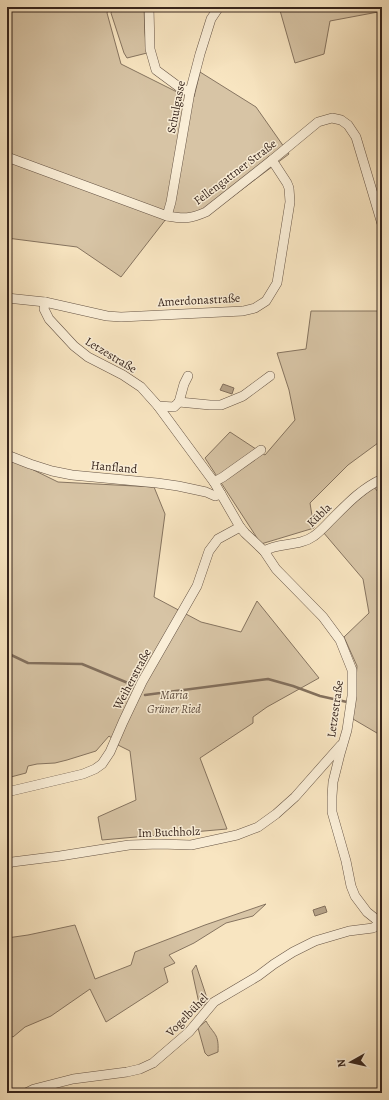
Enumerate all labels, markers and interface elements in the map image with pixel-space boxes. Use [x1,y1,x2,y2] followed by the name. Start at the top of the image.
[163,79,189,135] street label: Schulgasse
[190,136,280,208] street label: Fellengattner Straße
[156,290,241,310] street label: Amerdonastraße
[82,333,140,377] street label: Letzestraße
[90,457,138,477] street label: Hanfland
[303,499,335,531] street label: Kübla
[109,646,155,713] street label: Weiherstraße
[323,679,347,739] street label: Letzestraße
[147,687,201,717] park label: Maria Grüner Ried
[137,823,201,841] street label: Im Buchholz
[162,990,212,1041] street label: Vogelbühel
[331,1042,371,1082] north arrow
[334,1058,350,1068] text: N

